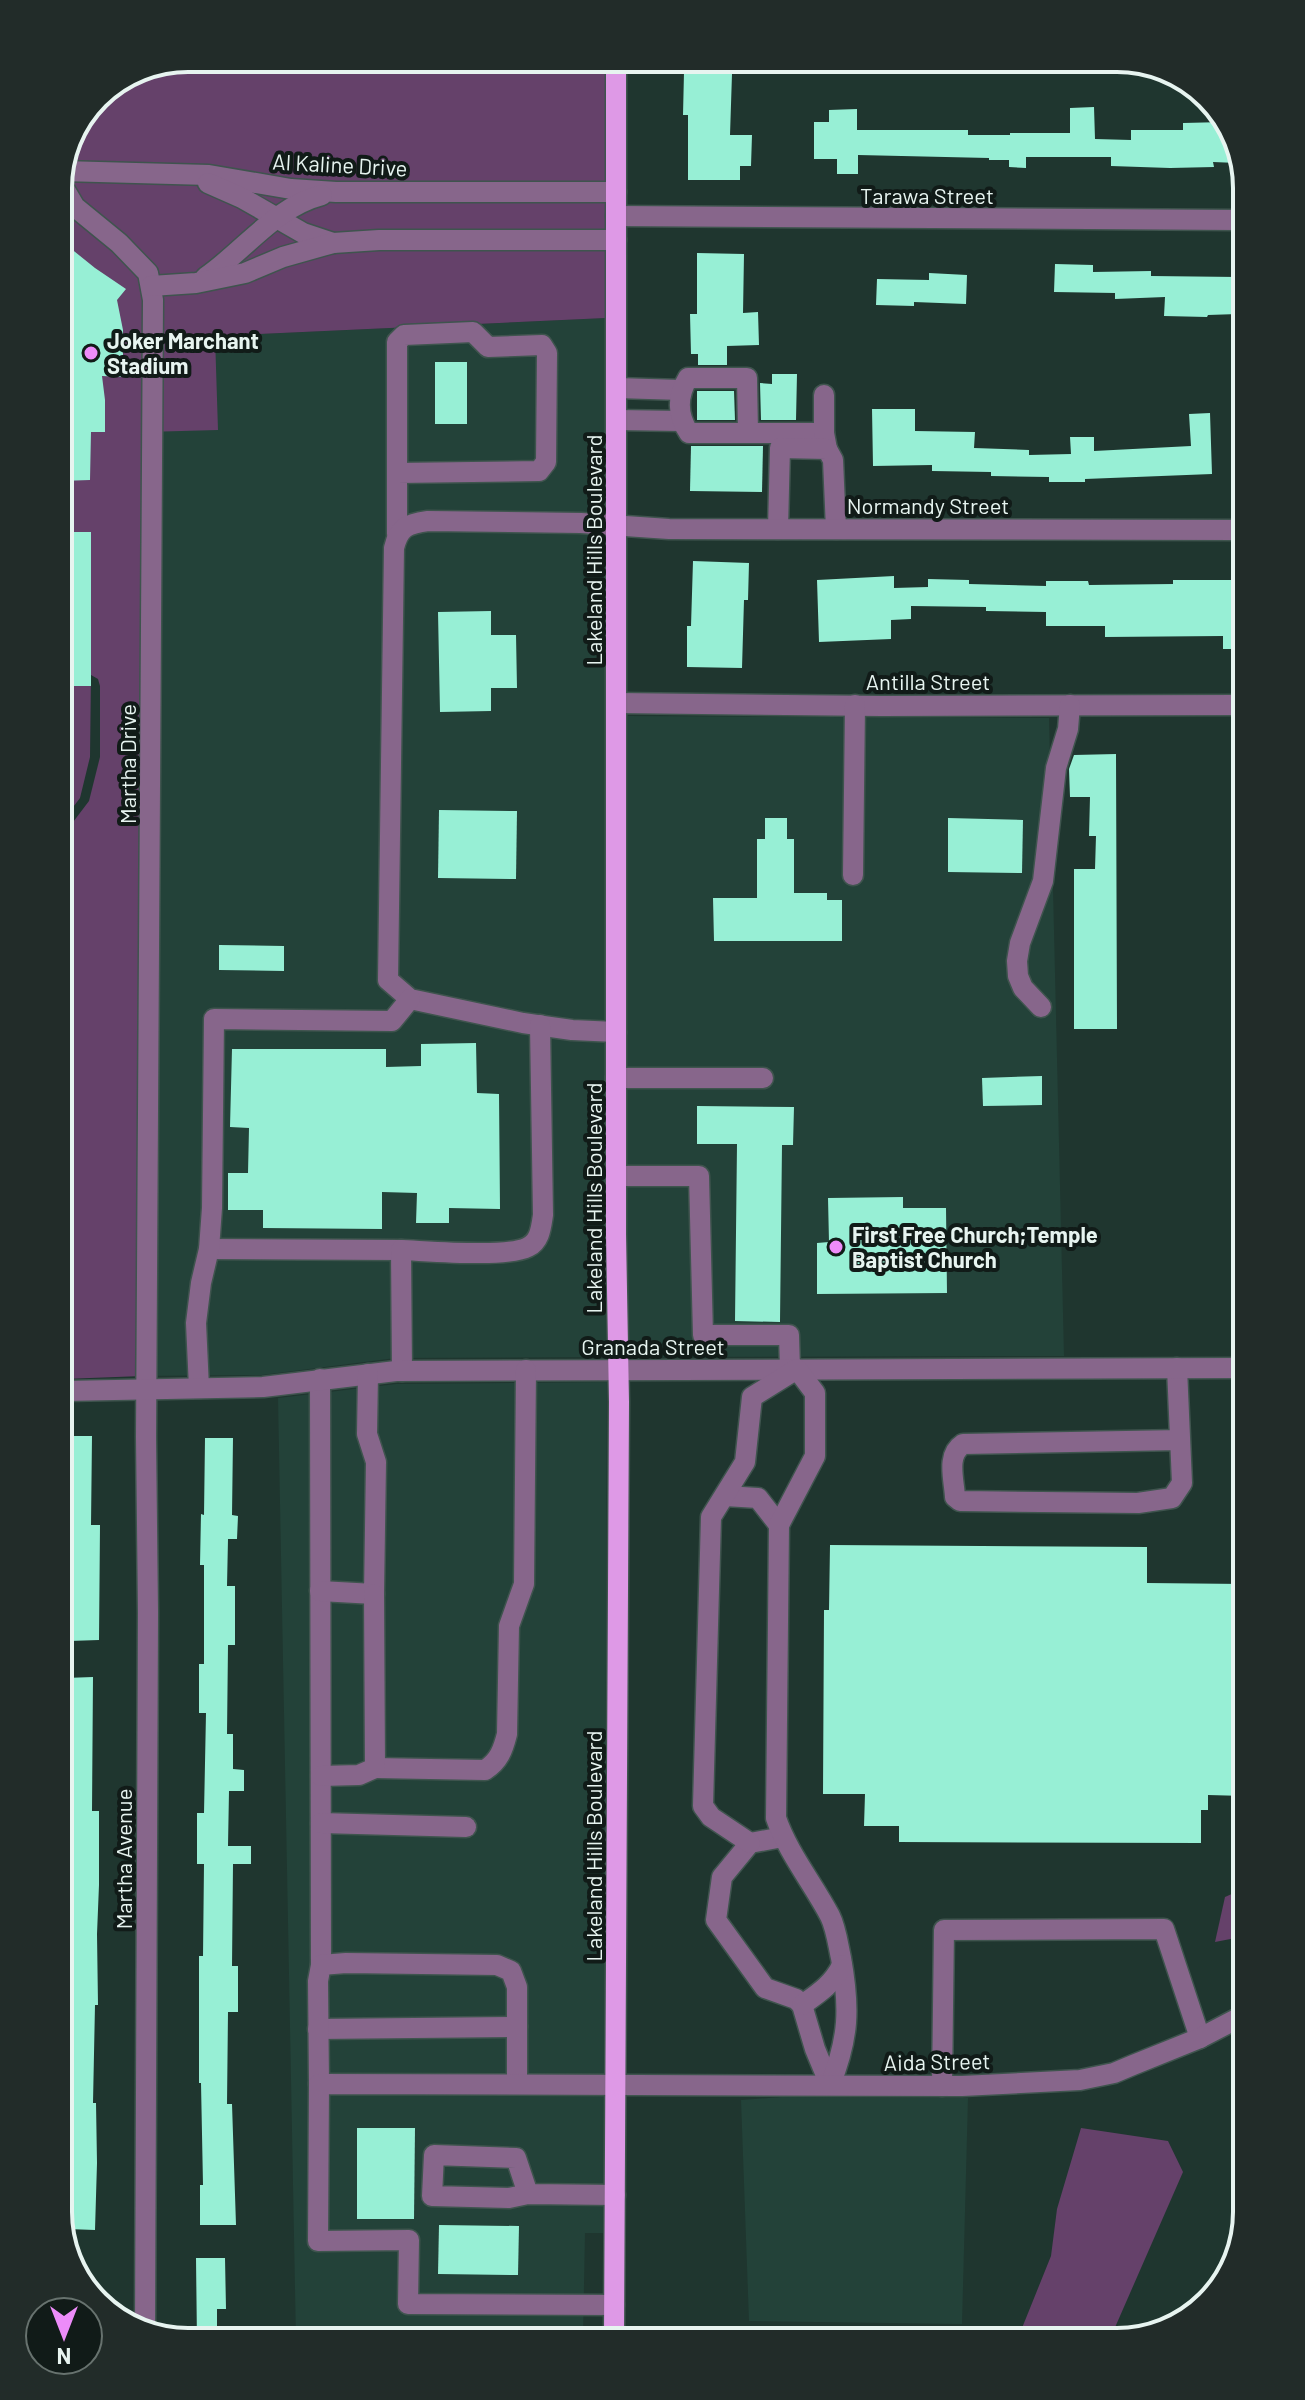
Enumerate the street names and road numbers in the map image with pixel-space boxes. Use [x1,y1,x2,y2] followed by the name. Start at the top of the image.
[272,147,408,181] street label: Al Kaline Drive
[860,182,994,208] street label: Tarawa Street
[580,434,606,666] street label: Lakeland Hills Boulevard
[847,492,1009,518] street label: Normandy Street
[866,668,990,694] street label: Antilla Street
[114,704,140,824] street label: Martha Drive
[580,1082,606,1314] street label: Lakeland Hills Boulevard
[581,1333,725,1359] street label: Granada Street
[580,1730,606,1962] street label: Lakeland Hills Boulevard
[110,1789,136,1929] street label: Martha Avenue
[883,2047,991,2075] street label: Aida Street

